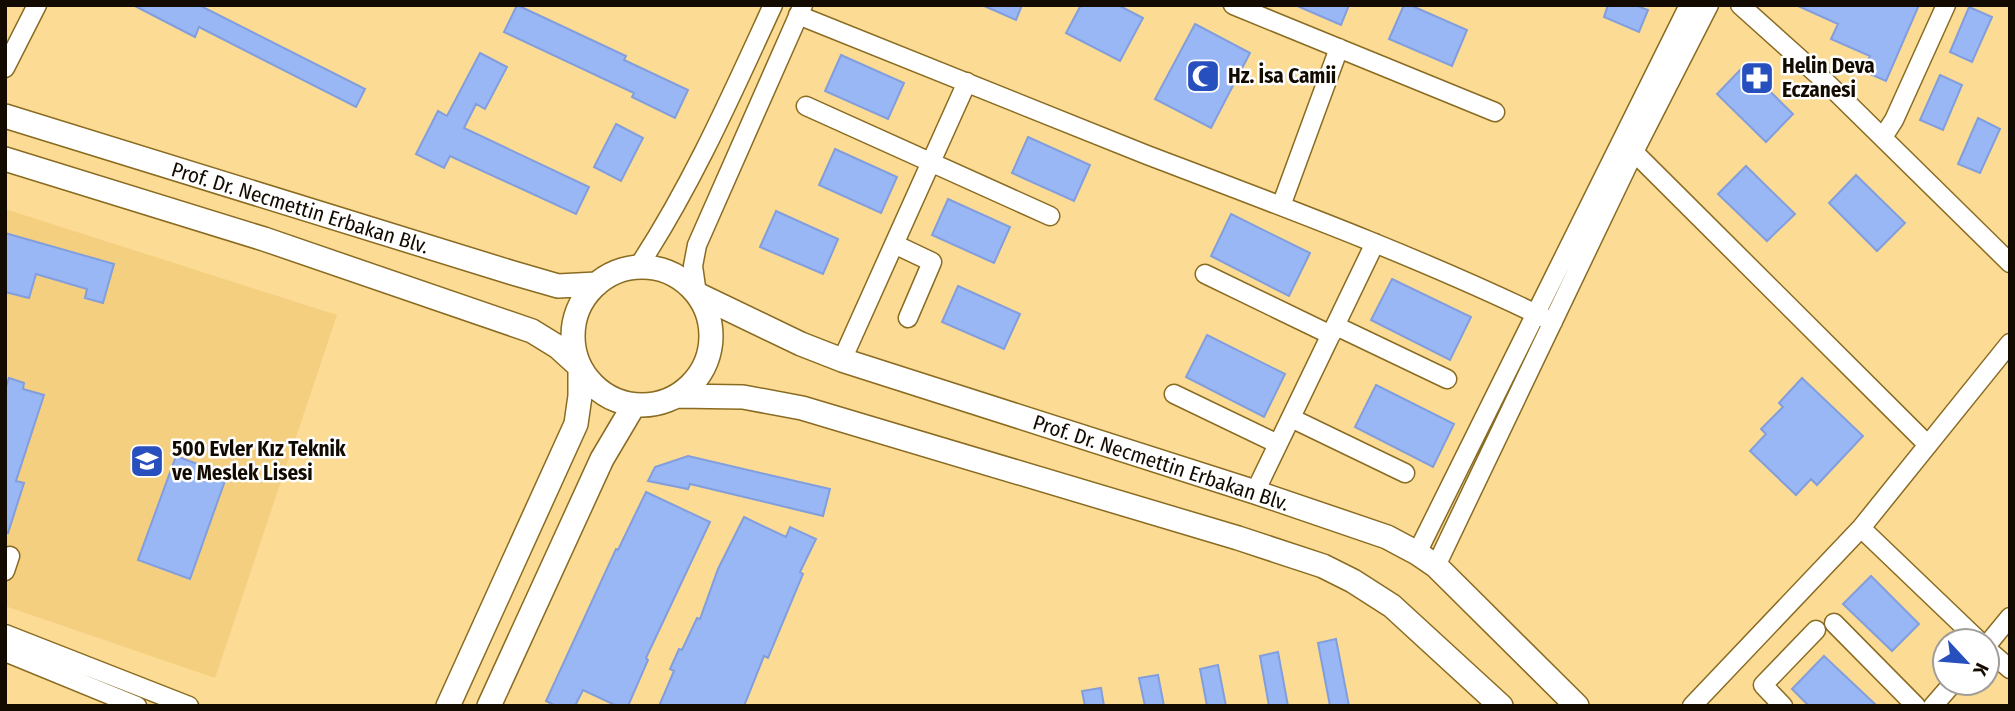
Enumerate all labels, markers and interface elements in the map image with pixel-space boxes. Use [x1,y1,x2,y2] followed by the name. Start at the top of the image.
[1782,53,1875,103] place label: Helin Deva Eczanesi
[1184,57,1222,95] mosque icon: Hz. İsa Camii
[1738,59,1776,97] pharmacy icon: Helin Deva Eczanesi
[1228,62,1336,89] place label: Hz. İsa Camii
[168,156,432,260] street label: Prof. Dr. Necmettin Erbakan Blv.
[1030,409,1292,517] street label: Prof. Dr. Necmettin Erbakan Blv.
[171,436,346,486] place label: 500 Evler Kız Teknik ve Meslek Lisesi
[128,442,166,480] school or university icon: 500 Evler Kız Teknik ve Meslek Lisesi
[1931,627,2001,697] north arrow
[1968,659,1994,680] text: K

